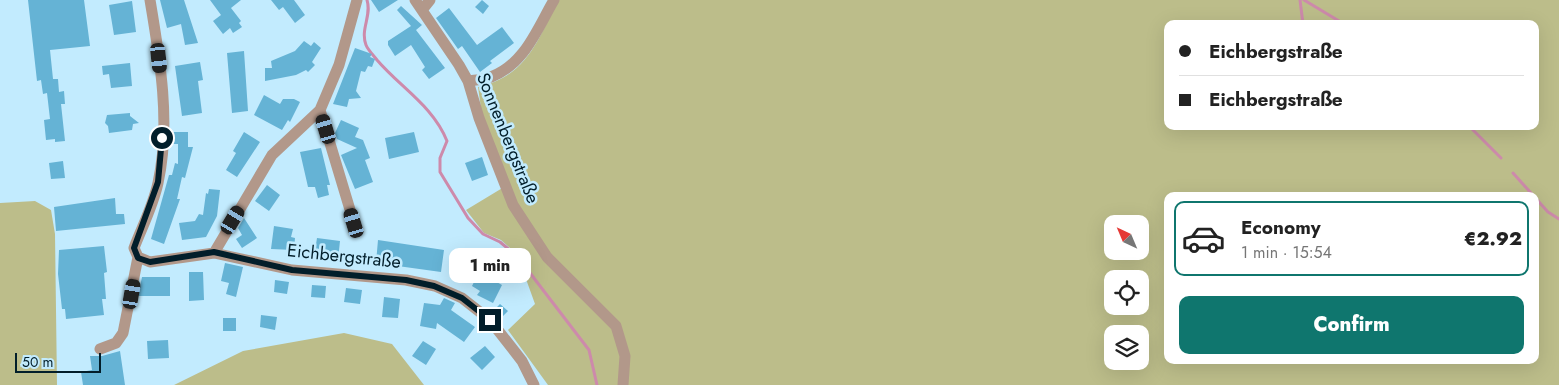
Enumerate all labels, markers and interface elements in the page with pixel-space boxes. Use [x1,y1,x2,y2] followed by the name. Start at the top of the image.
[1209,38,1343,65] text: Eichbergstraße
[149,42,168,74] car
[470,69,546,207] street label: Sonnenbergstraße
[1209,86,1343,113] text: Eichbergstraße
[314,112,337,146] car
[151,127,173,149] route start
[218,203,247,237] car
[342,206,365,240] car
[1241,214,1321,241] text: Economy
[1104,215,1149,260] north arrow
[1104,215,1149,370] map controls
[1181,216,1226,261] icon: car
[1464,225,1522,252] text: €2.92
[286,237,402,275] street label: Eichbergstraße
[1241,241,1332,264] text: 1 min · 15:54
[449,248,531,282] callout: 1 min
[470,254,510,277] text: 1 min
[1104,270,1149,315] button: locate
[122,278,141,310] car
[1179,296,1524,354] button: Confirm
[479,309,501,331] route end
[1104,325,1149,370] button: layers
[15,350,101,373] scale bar
[22,352,53,372] text: 50 m

